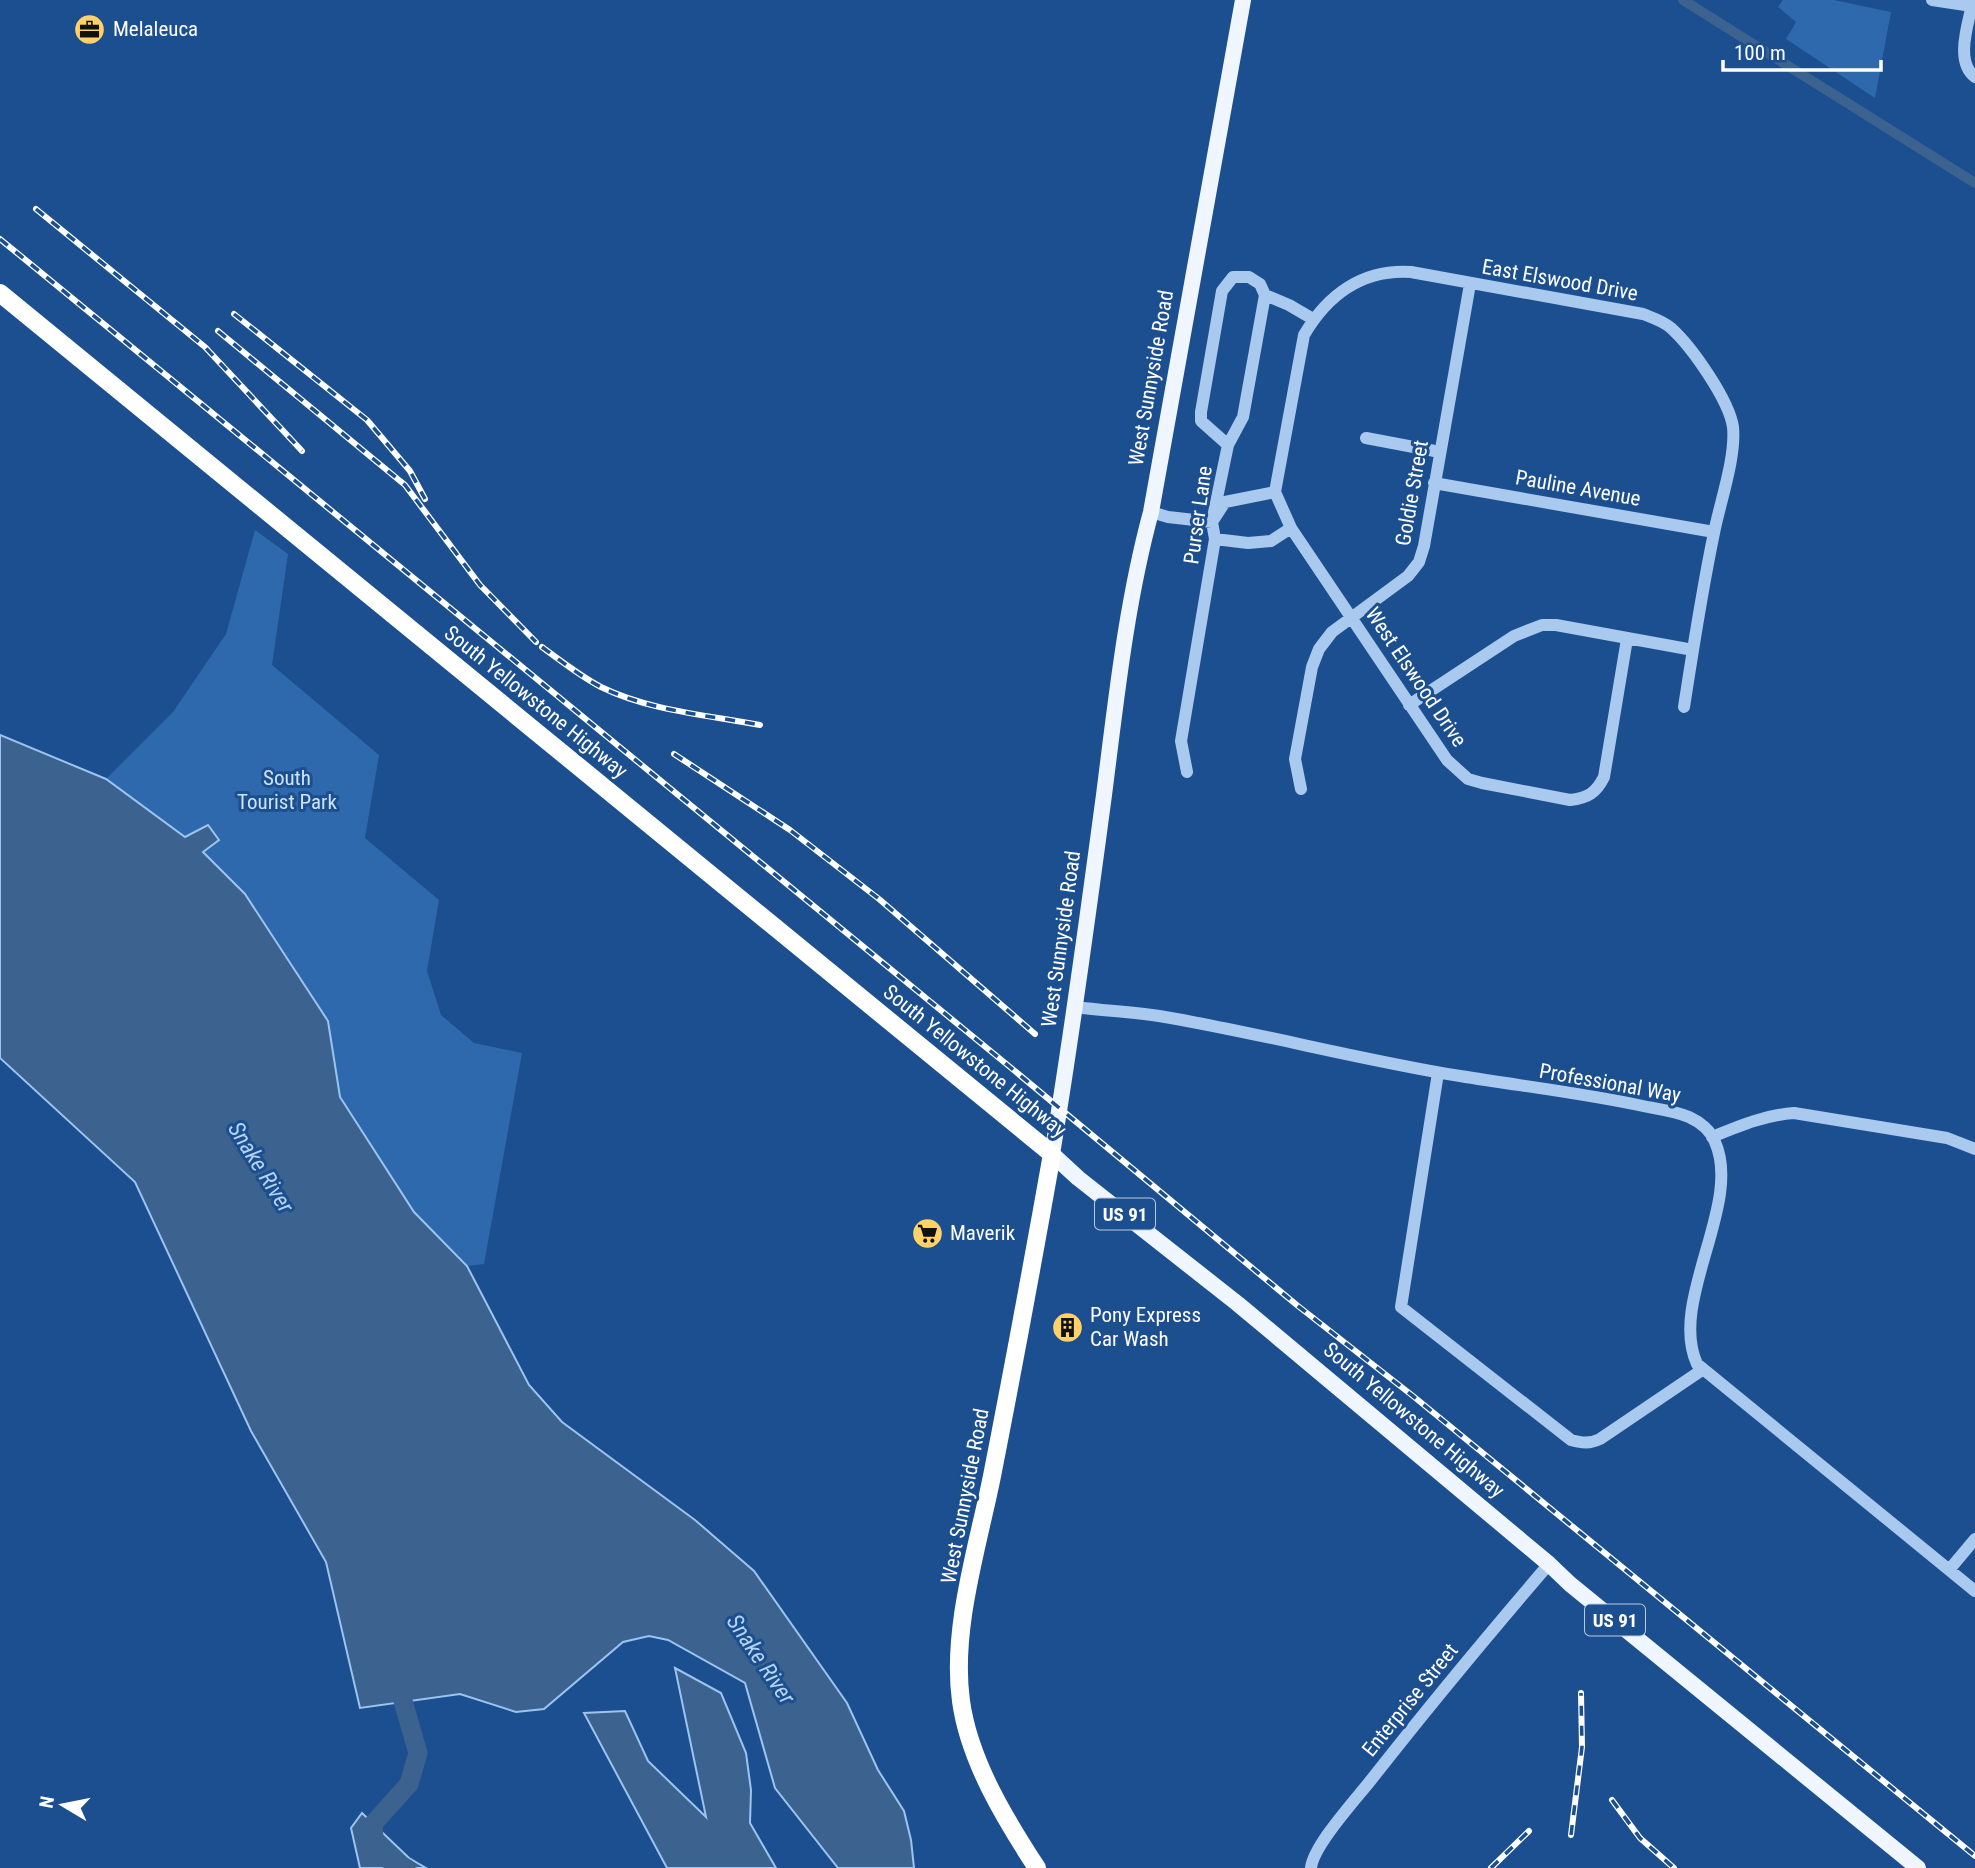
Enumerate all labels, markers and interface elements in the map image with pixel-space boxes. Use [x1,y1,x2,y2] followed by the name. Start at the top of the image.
[73,12,107,46] office icon: Melaleuca
[113,17,198,41] place label: Melaleuca
[1723,28,1881,72] scale bar
[1734,41,1786,65] text: 100 m
[1480,254,1640,306] street label: East Elswood Drive
[1124,288,1178,468] street label: West Sunnyside Road
[1391,438,1433,548] street label: Goldie Street
[1179,464,1217,566] street label: Purser Lane
[1514,465,1643,511] street label: Pauline Avenue
[1361,603,1472,751] street label: West Elswood Drive
[440,621,632,783] street label: South Yellowstone Highway
[237,766,337,814] park label: South Tourist Park
[1037,849,1085,1029] street label: West Sunnyside Road
[879,980,1071,1142] street label: South Yellowstone Highway
[1537,1059,1683,1107] street label: Professional Way
[222,1117,300,1219] water label: Snake River
[1095,1198,1155,1230] road number: US 91
[910,1216,944,1250] supermarket icon: Maverik
[950,1221,1016,1245] place label: Maverik
[1090,1303,1201,1351] place label: Pony Express Car Wash
[1050,1310,1084,1344] building icon: Pony Express Car Wash
[1319,1337,1509,1503] street label: South Yellowstone Highway
[936,1406,994,1586] street label: West Sunnyside Road
[1585,1604,1645,1636] road number: US 91
[721,1609,801,1710] water label: Snake River
[1357,1639,1463,1761] street label: Enterprise Street
[28,1770,98,1840] north arrow
[34,1794,59,1810] text: N

